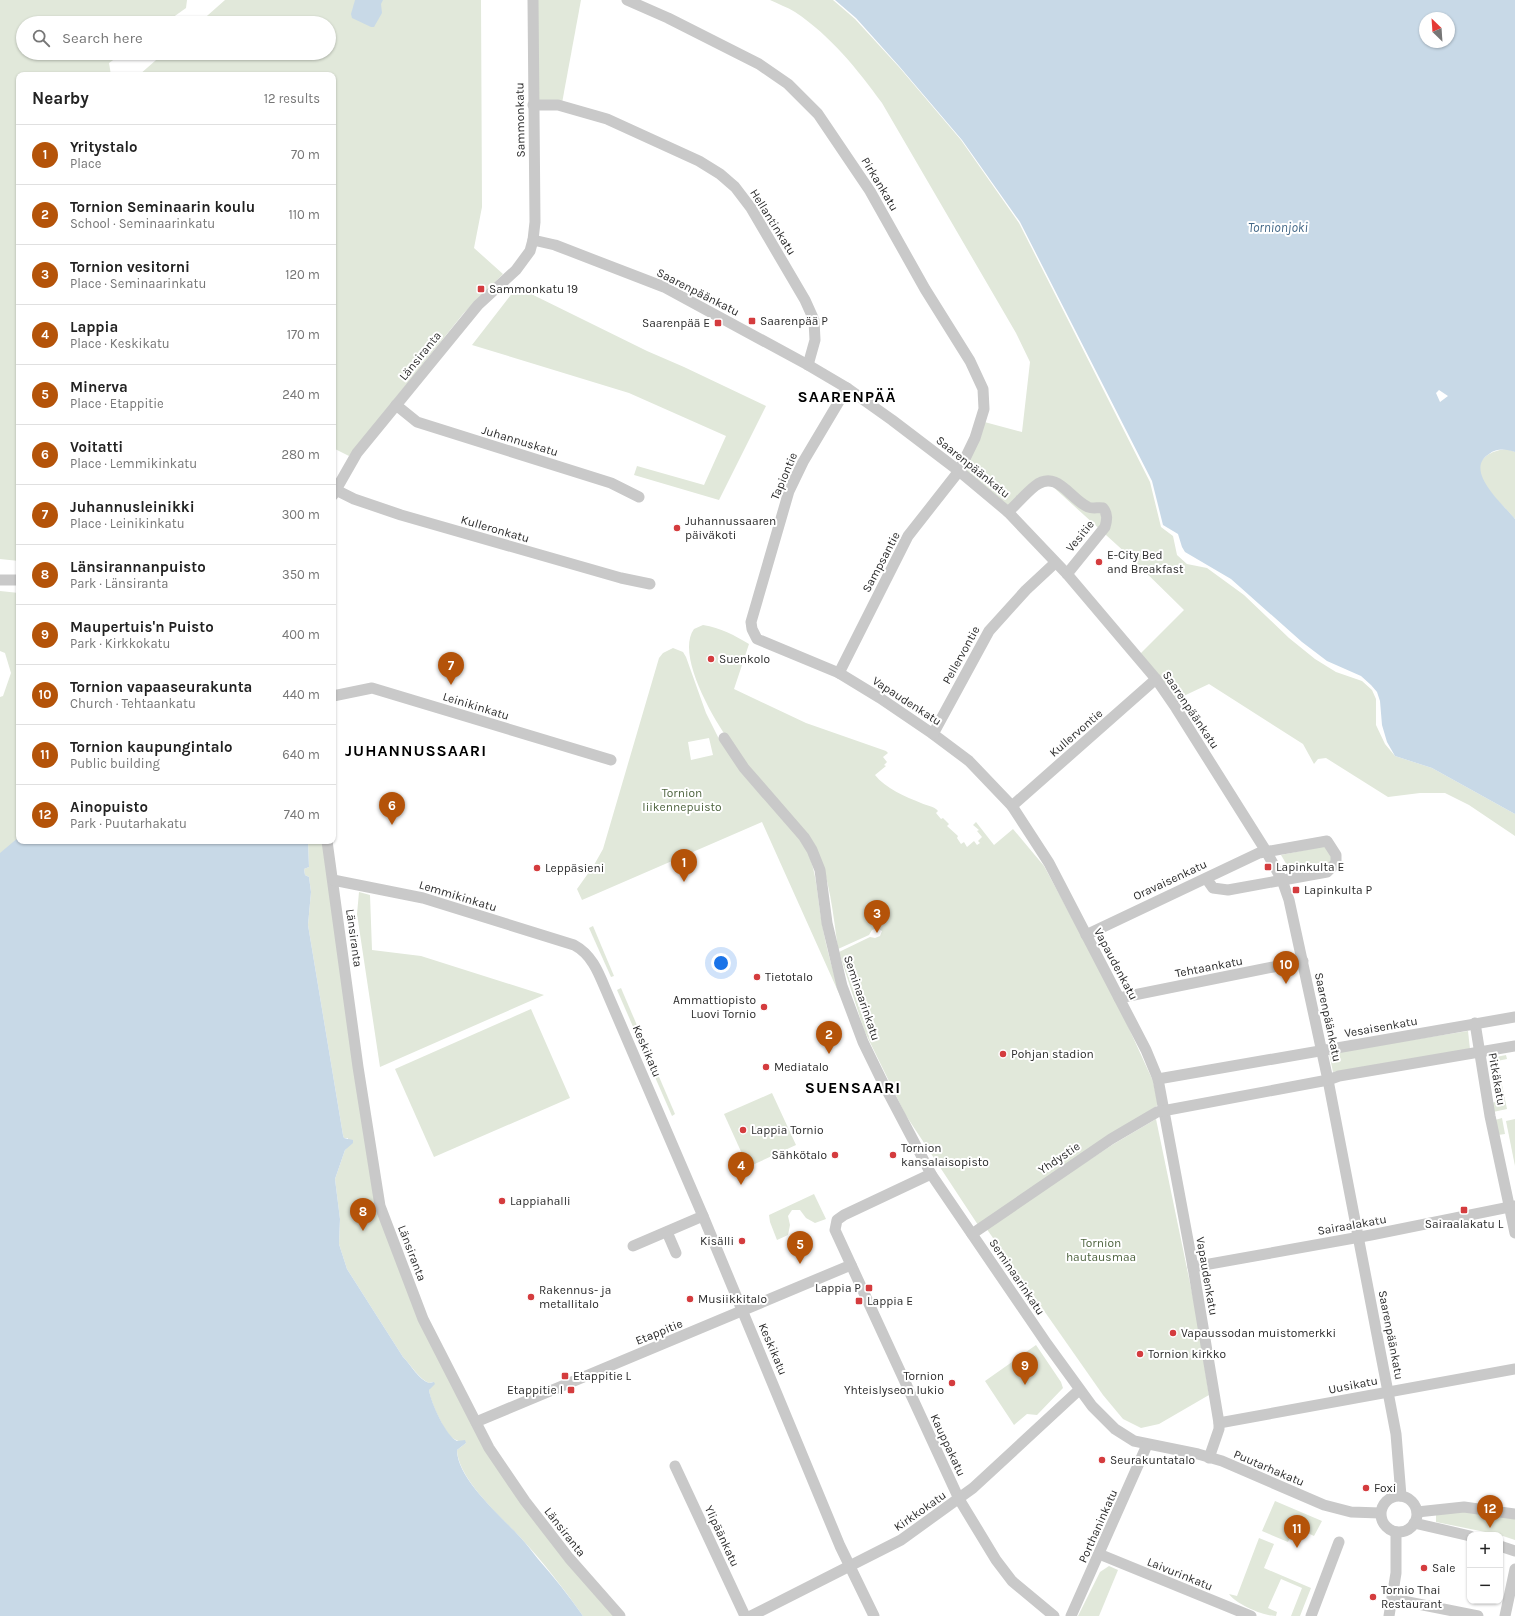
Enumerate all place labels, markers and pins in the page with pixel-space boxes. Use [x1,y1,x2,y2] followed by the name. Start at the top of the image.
[489,282,578,296] place label: Sammonkatu 19
[476,284,486,294] marker: Sammonkatu 19
[760,314,828,328] place label: Saarenpää P
[642,316,710,330] place label: Saarenpää E
[747,316,757,326] marker: Saarenpää P
[713,318,723,328] marker: Saarenpää E
[685,514,776,542] place label: Juhannussaaren päiväkoti
[672,523,682,533] marker: Juhannussaaren päiväkoti
[1107,548,1184,576] place label: E-City Bed and Breakfast
[1094,557,1104,567] marker: E-City Bed and Breakfast
[438,652,464,685] pin: 7
[719,652,770,666] place label: Suenkolo
[706,654,716,664] marker: Suenkolo
[379,792,405,825] pin: 6
[671,849,697,882] pin: 1
[1276,860,1344,874] place label: Lapinkulta E
[545,861,604,875] place label: Leppäsieni
[1263,862,1273,872] marker: Lapinkulta E
[532,863,542,873] marker: Leppäsieni
[1304,883,1372,897] place label: Lapinkulta P
[1291,885,1301,895] marker: Lapinkulta P
[864,900,890,933] pin: 3
[1273,951,1299,984] pin: 10
[765,970,813,984] place label: Tietotalo
[752,972,762,982] marker: Tietotalo
[673,993,756,1021] place label: Ammattiopisto Luovi Tornio
[759,1002,769,1012] marker: Ammattiopisto Luovi Tornio
[816,1021,842,1054] pin: 2
[1011,1047,1094,1061] place label: Pohjan stadion
[998,1049,1008,1059] marker: Pohjan stadion
[774,1060,829,1074] place label: Mediatalo
[761,1062,771,1072] marker: Mediatalo
[751,1123,824,1137] place label: Lappia Tornio
[738,1125,748,1135] marker: Lappia Tornio
[901,1141,989,1169] place label: Tornion kansalaisopisto
[772,1148,827,1162] place label: Sähkötalo
[830,1150,840,1160] marker: Sähkötalo
[888,1150,898,1160] marker: Tornion kansalaisopisto
[728,1152,754,1185] pin: 4
[510,1194,571,1208] place label: Lappiahalli
[497,1196,507,1206] marker: Lappiahalli
[350,1198,376,1231] pin: 8
[1459,1205,1469,1215] marker: Sairaalakatu L
[1425,1217,1504,1231] place label: Sairaalakatu L
[787,1231,813,1264] pin: 5
[700,1234,734,1248] place label: Kisälli
[737,1236,747,1246] marker: Kisälli
[815,1281,861,1295] place label: Lappia P
[539,1283,611,1311] place label: Rakennus- ja metallitalo
[864,1283,874,1293] marker: Lappia P
[526,1292,536,1302] marker: Rakennus- ja metallitalo
[698,1292,767,1306] place label: Musiikkitalo
[685,1294,695,1304] marker: Musiikkitalo
[867,1294,913,1308] place label: Lappia E
[854,1296,864,1306] marker: Lappia E
[1181,1326,1336,1340] place label: Vapaussodan muistomerkki
[1168,1328,1178,1338] marker: Vapaussodan muistomerkki
[1148,1347,1226,1361] place label: Tornion kirkko
[1135,1349,1145,1359] marker: Tornion kirkko
[1012,1352,1038,1385] pin: 9
[573,1369,632,1383] place label: Etappitie L
[844,1369,944,1397] place label: Tornion Yhteislyseon lukio
[560,1371,570,1381] marker: Etappitie L
[947,1378,957,1388] marker: Tornion Yhteislyseon lukio
[507,1383,563,1397] place label: Etappitie I
[566,1385,576,1395] marker: Etappitie I
[1110,1453,1195,1467] place label: Seurakuntatalo
[1097,1455,1107,1465] marker: Seurakuntatalo
[1374,1481,1396,1495] place label: Foxi
[1361,1483,1371,1493] marker: Foxi
[1477,1495,1503,1528] pin: 12
[1284,1515,1310,1548] pin: 11
[1432,1561,1455,1575] place label: Sale
[1419,1563,1429,1573] marker: Sale
[1381,1583,1442,1611] place label: Tornio Thai Restaurant
[1368,1592,1378,1602] marker: Tornio Thai Restaurant

